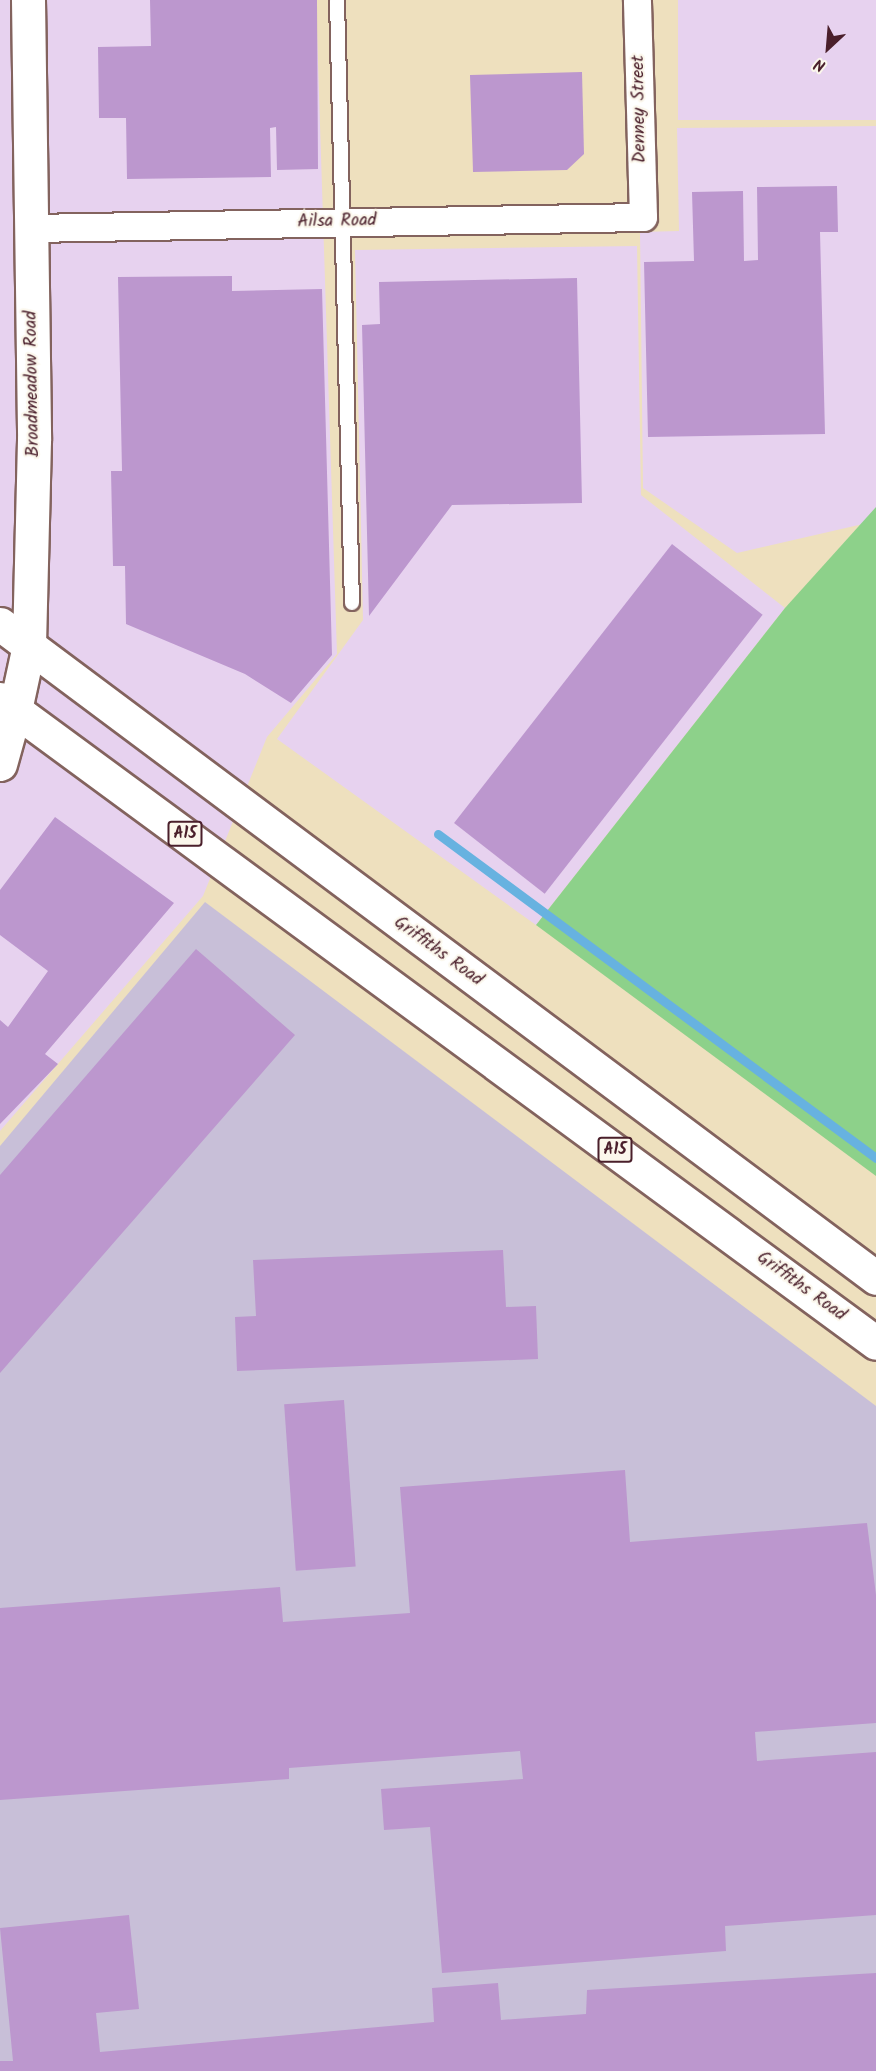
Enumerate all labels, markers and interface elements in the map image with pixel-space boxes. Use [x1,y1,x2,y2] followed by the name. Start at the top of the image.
[798,18,858,78] north arrow
[810,51,830,78] text: N
[628,55,652,163] street label: Denney Street
[297,211,377,233] street label: Ailsa Road
[21,311,45,457] street label: Broadmeadow Road
[167,821,203,847] road number: A15
[389,912,487,992] street label: Griffiths Road
[597,1137,633,1163] road number: A15
[752,1247,850,1327] street label: Griffiths Road

